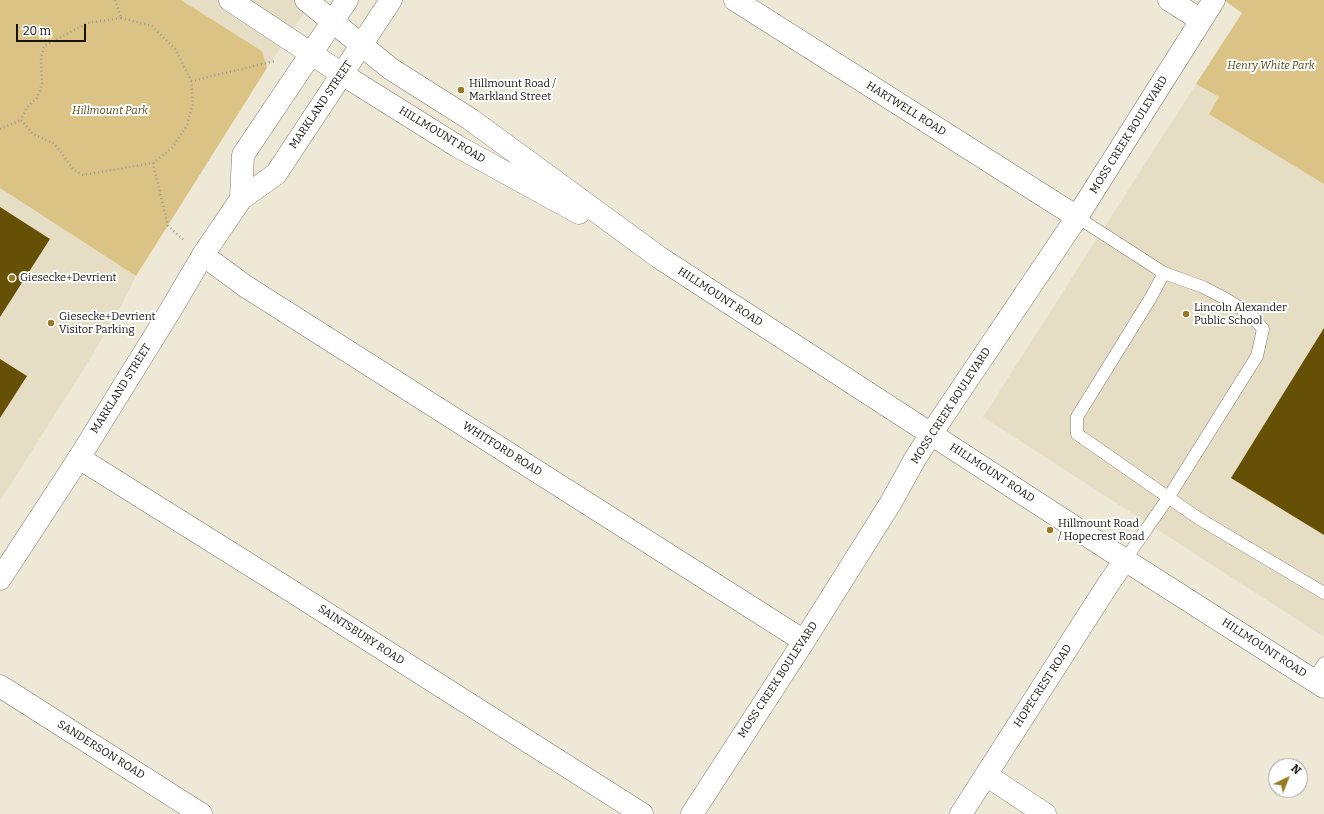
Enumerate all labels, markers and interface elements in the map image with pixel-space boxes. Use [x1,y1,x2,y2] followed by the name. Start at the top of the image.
[18,16,88,42] scale bar
[23,24,51,38] text: 20 m
[287,59,355,151] street label: MARKLAND STREET
[1227,59,1315,73] park label: Henry White Park
[1087,74,1171,196] street label: MOSS CREEK BOULEVARD
[469,77,556,103] place label: Hillmount Road / Markland Street
[864,79,948,139] street label: HARTWELL ROAD
[456,85,466,95] marker: Hillmount Road / Markland Street
[72,104,148,118] park label: Hillmount Park
[396,104,488,166] street label: HILLMOUNT ROAD
[675,265,765,329] street label: HILLMOUNT ROAD
[20,271,117,285] place label: Giesecke+Devrient
[7,273,17,283] marker: Giesecke+Devrient
[1194,301,1287,327] place label: Lincoln Alexander Public School
[1181,309,1191,319] marker: Lincoln Alexander Public School
[59,310,156,336] place label: Giesecke+Devrient Visitor Parking
[46,318,56,328] marker: Giesecke+Devrient Visitor Parking
[88,342,154,436] street label: MARKLAND STREET
[908,345,994,467] street label: MOSS CREEK BOULEVARD
[460,419,544,479] street label: WHITFORD ROAD
[947,441,1037,505] street label: HILLMOUNT ROAD
[1058,517,1145,543] place label: Hillmount Road / Hopecrest Road
[1045,525,1055,535] marker: Hillmount Road / Hopecrest Road
[315,602,407,668] street label: SAINTSBURY ROAD
[1219,616,1309,680] street label: HILLMOUNT ROAD
[735,619,821,741] street label: MOSS CREEK BOULEVARD
[1011,642,1075,730] street label: HOPECREST ROAD
[55,718,147,782] street label: SANDERSON ROAD
[1268,758,1308,798] north arrow
[1288,762,1303,777] text: N

